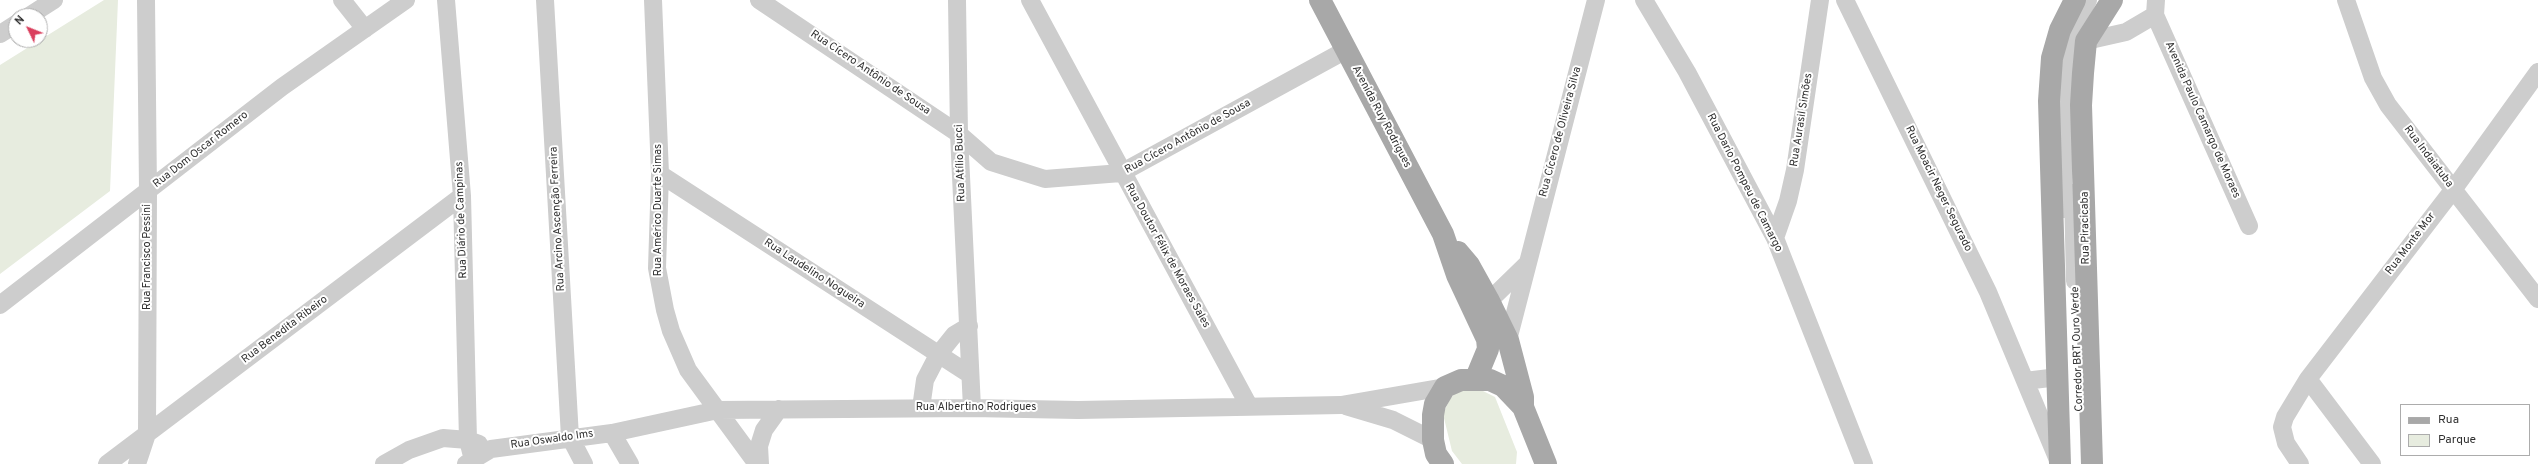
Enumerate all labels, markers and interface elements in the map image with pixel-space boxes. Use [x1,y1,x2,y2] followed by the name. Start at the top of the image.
[8,8,48,48] north arrow
[12,13,28,28] text: N
[808,28,932,118] street label: Rua Cícero Antônio de Sousa
[2161,40,2243,200] street label: Avenida Paulo Camargo de Moraes
[1348,64,1414,170] street label: Avenida Ruy Rodrigues
[1537,65,1585,199] street label: Rua Cícero de Oliveira Silva
[1788,72,1816,168] street label: Rua Aurasil Simões
[1123,97,1253,177] street label: Rua Cícero Antônio de Sousa
[151,109,251,191] street label: Rua Dom Oscar Romero
[1703,112,1785,254] street label: Rua Dario Pompeu de Camargo
[953,124,969,202] street label: Rua Atílio Bucci
[1902,124,1974,254] street label: Rua Moacir Neger Segurado
[2401,124,2455,190] street label: Rua Indaiatuba
[652,144,666,276] street label: Rua Américo Duarte Simas
[548,146,568,292] street label: Rua Arcino Ascenção Ferreira
[453,161,471,279] street label: Rua Diário de Campinas
[1122,181,1212,331] street label: Rua Doutor Félix de Moraes Sales
[2079,191,2093,265] street label: Rua Piracicaba
[141,204,155,310] street label: Rua Francisco Pessini
[2383,210,2439,278] street label: Rua Monte Mor
[761,236,867,312] street label: Rua Laudelino Nogueira
[2069,286,2087,412] street label: Corredor BRT Ouro Verde
[239,293,331,367] street label: Rua Benedita Ribeiro
[916,401,1036,415] street label: Rua Albertino Rodrigues
[2400,404,2530,456] legend
[2438,412,2459,428] text: Rua
[510,428,594,452] street label: Rua Oswaldo Ims
[2438,432,2476,448] text: Parque

